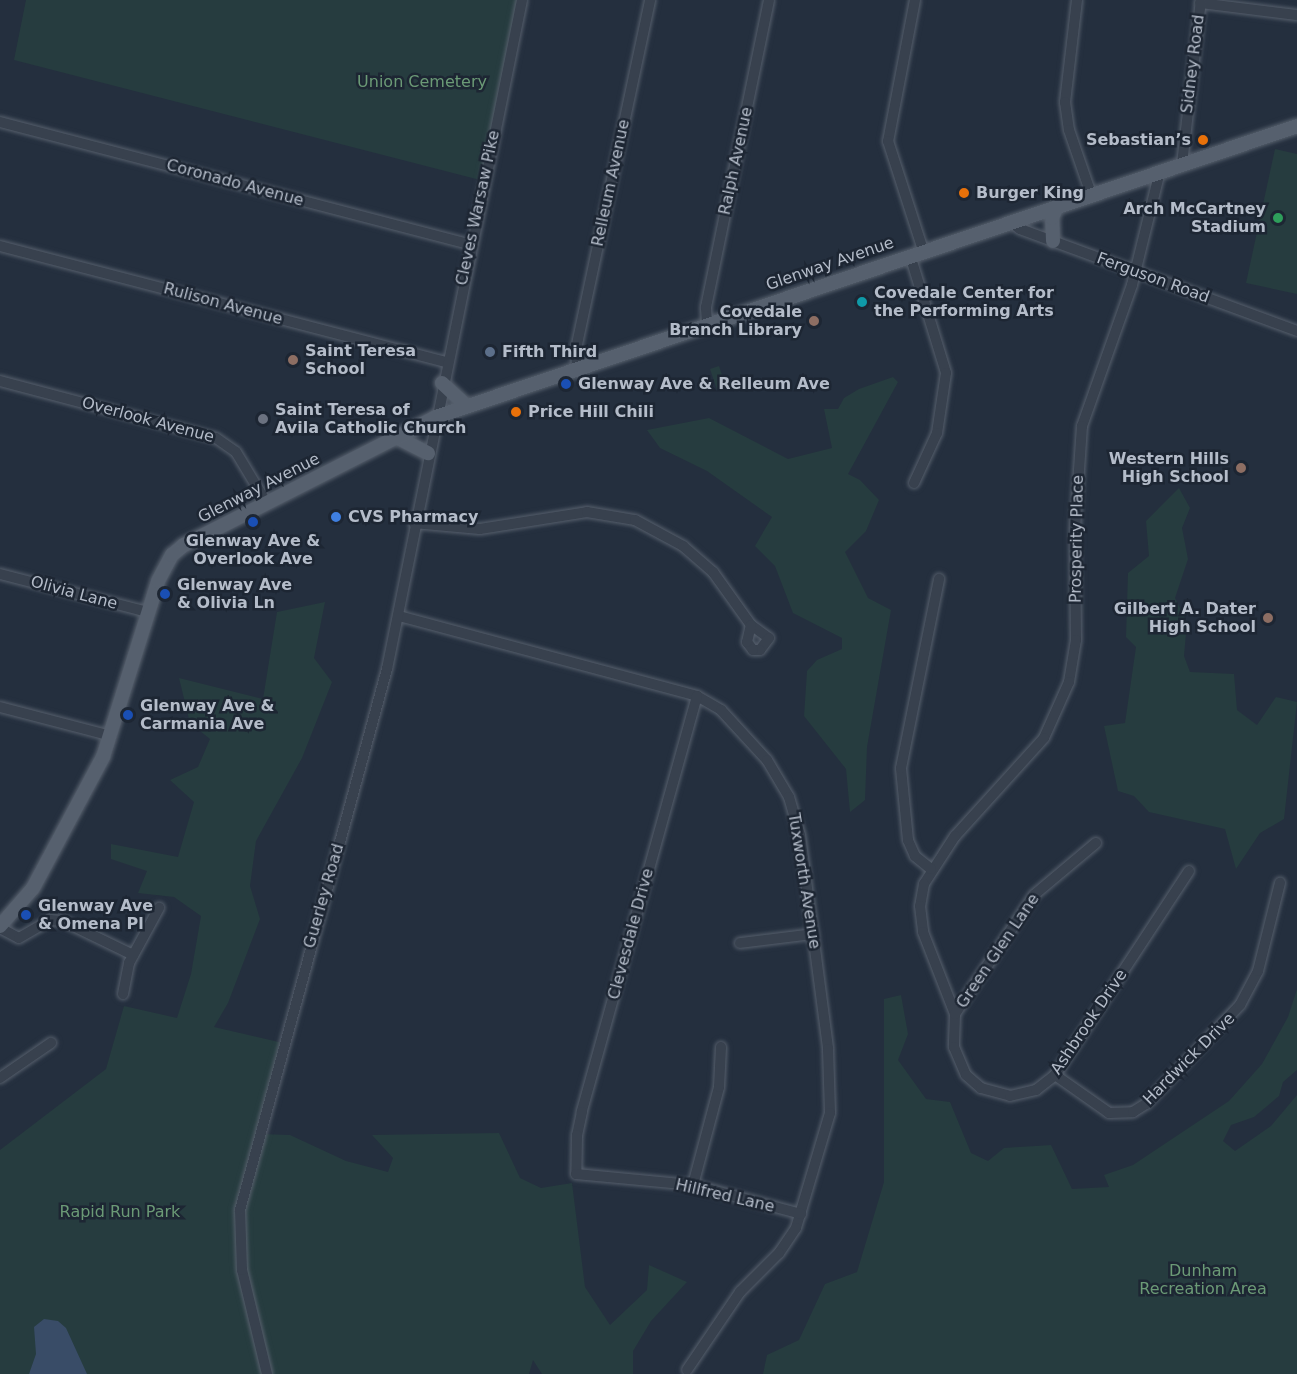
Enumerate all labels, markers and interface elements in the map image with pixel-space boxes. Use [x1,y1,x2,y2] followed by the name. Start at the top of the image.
[1177,13,1209,115] street label: Sidney Road
[357,72,487,92] park label: Union Cemetery
[715,105,757,217] street label: Ralph Avenue
[588,118,634,248] street label: Relleum Avenue
[452,129,504,287] street label: Cleves Warsaw Pike
[1086,130,1191,150] place label: Sebastian’s
[1196,133,1210,147] marker: Sebastian’s
[164,155,306,211] street label: Coronado Avenue
[976,183,1084,203] place label: Burger King
[957,186,971,200] marker: Burger King
[1123,199,1266,237] place label: Arch McCartney Stadium
[1271,211,1285,225] marker: Arch McCartney Stadium
[764,233,896,295] street label: Glenway Avenue
[1094,249,1212,307] street label: Ferguson Road
[161,279,285,329] street label: Rulison Avenue
[874,283,1054,321] place label: Covedale Center for the Performing Arts
[855,295,869,309] marker: Covedale Center for the Performing Arts
[669,302,802,340] place label: Covedale Branch Library
[807,314,821,328] marker: Covedale Branch Library
[305,341,416,379] place label: Saint Teresa School
[502,342,597,362] place label: Fifth Third
[483,345,497,359] marker: Fifth Third
[286,353,300,367] marker: Saint Teresa School
[578,374,830,394] place label: Glenway Ave & Relleum Ave
[559,377,573,391] marker: Glenway Ave & Relleum Ave
[80,393,216,447] street label: Overlook Avenue
[275,400,466,438] place label: Saint Teresa of Avila Catholic Church
[528,402,654,422] place label: Price Hill Chili
[509,405,523,419] marker: Price Hill Chili
[256,412,270,426] marker: Saint Teresa of Avila Catholic Church
[195,449,323,527] street label: Glenway Avenue
[1109,449,1229,487] place label: Western Hills High School
[1234,461,1248,475] marker: Western Hills High School
[1066,475,1088,603] street label: Prosperity Place
[348,507,478,527] place label: CVS Pharmacy
[329,510,343,524] marker: CVS Pharmacy
[246,515,260,529] marker: Glenway Ave & Overlook Ave
[186,531,320,569] place label: Glenway Ave & Overlook Ave
[29,572,119,614] street label: Olivia Lane
[177,575,292,613] place label: Glenway Ave & Olivia Ln
[158,587,172,601] marker: Glenway Ave & Olivia Ln
[1114,599,1256,637] place label: Gilbert A. Dater High School
[1261,611,1275,625] marker: Gilbert A. Dater High School
[140,696,275,734] place label: Glenway Ave & Carmania Ave
[121,708,135,722] marker: Glenway Ave & Carmania Ave
[784,812,824,950] street label: Tuxworth Avenue
[300,841,348,951] street label: Guerley Road
[604,866,658,1002] street label: Clevesdale Drive
[953,890,1043,1012] street label: Green Glen Lane
[38,896,153,934] place label: Glenway Ave & Omena Pl
[19,908,33,922] marker: Glenway Ave & Omena Pl
[1047,966,1131,1078] street label: Ashbrook Drive
[1139,1009,1239,1109] street label: Hardwick Drive
[674,1175,776,1217] street label: Hillfred Lane
[60,1202,180,1222] park label: Rapid Run Park
[1139,1261,1267,1299] park label: Dunham Recreation Area

